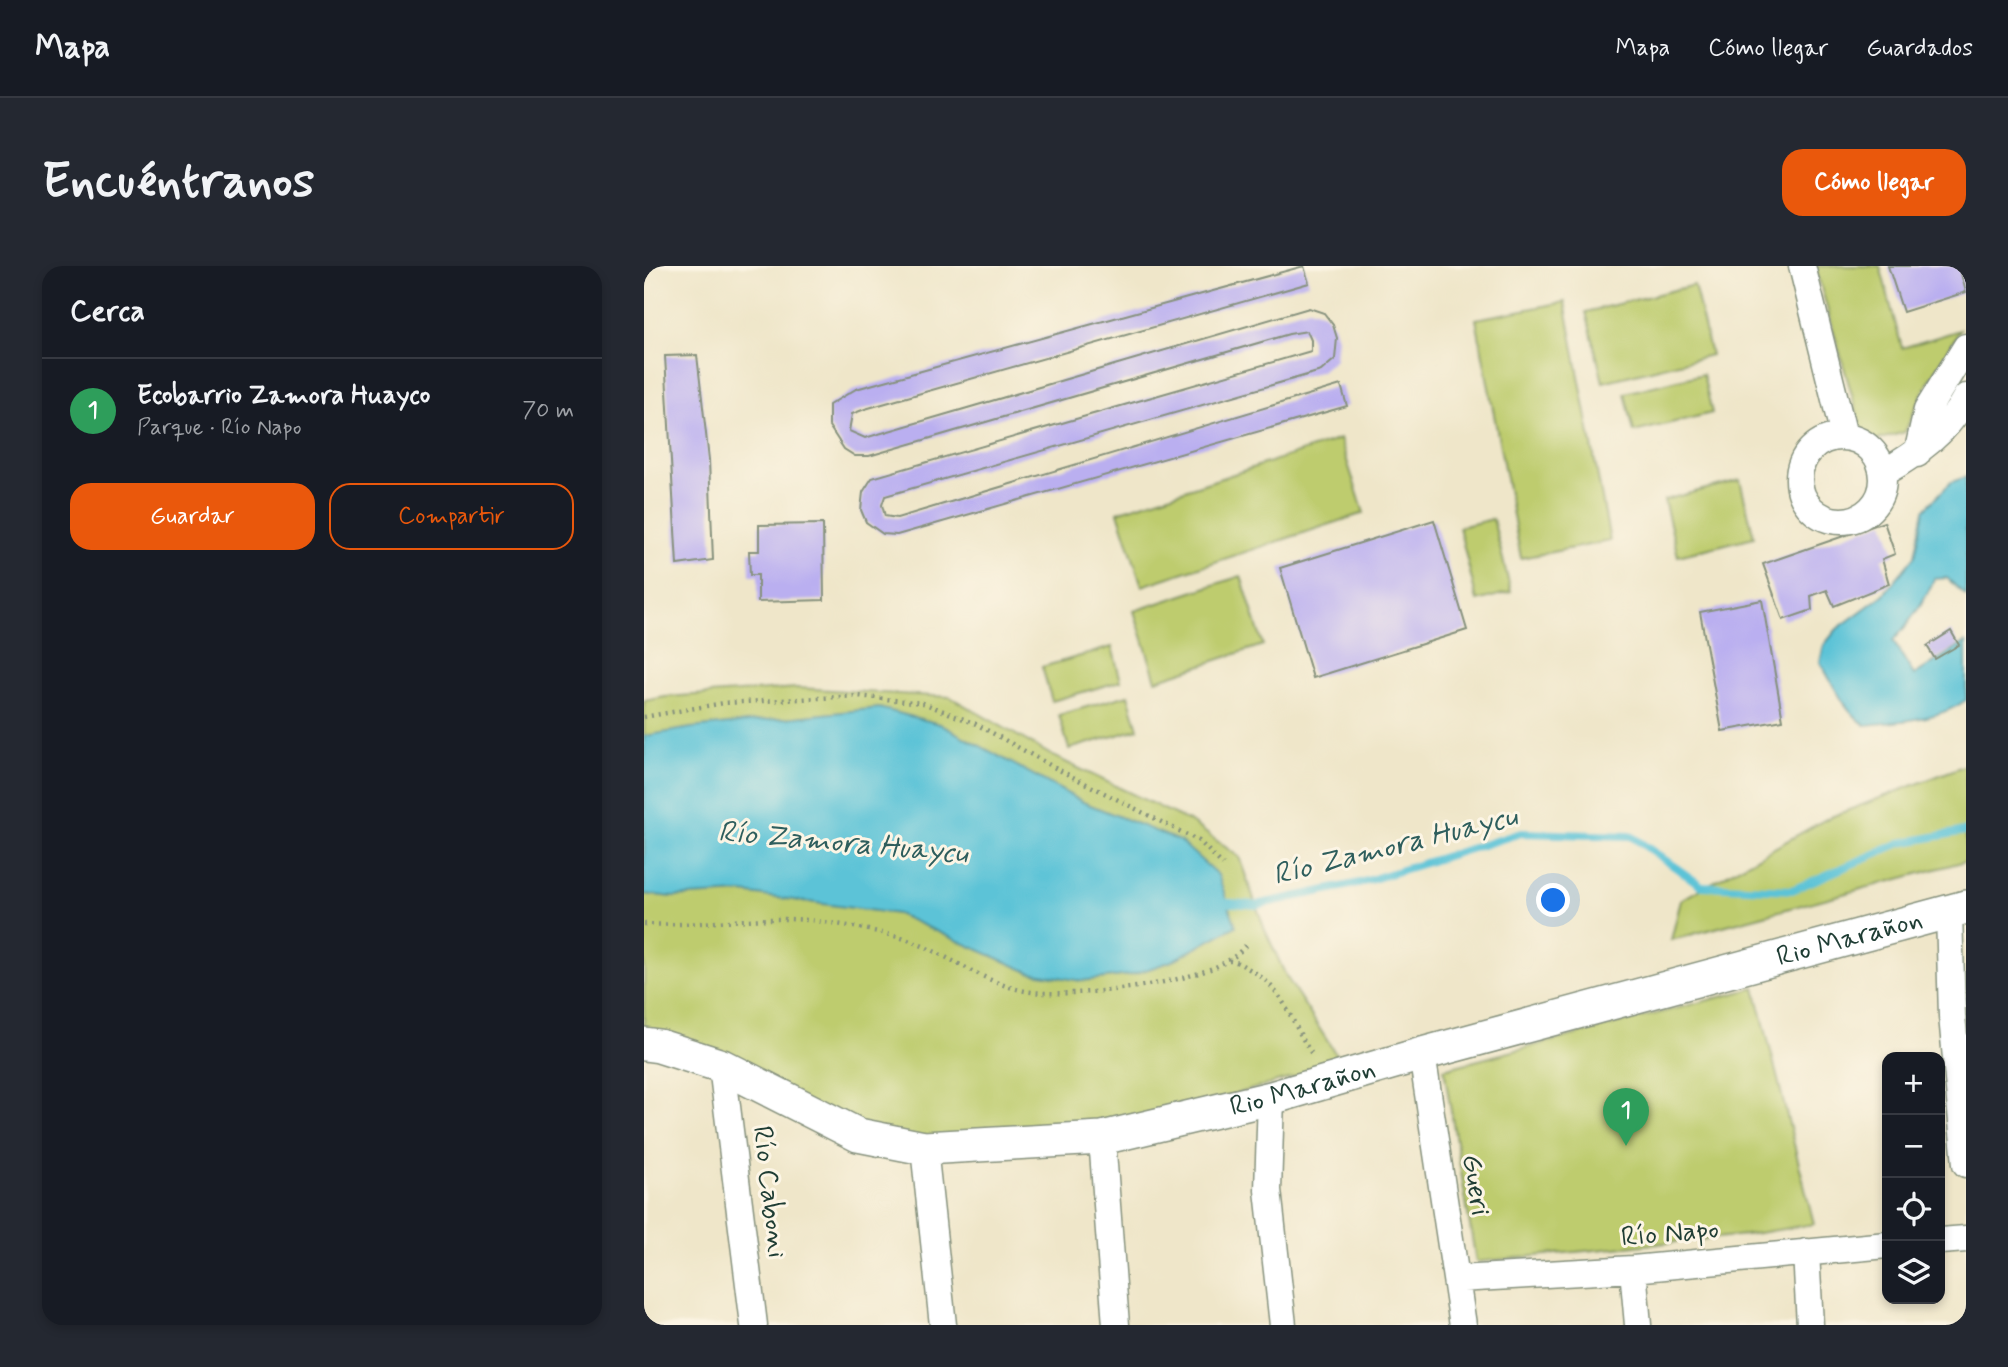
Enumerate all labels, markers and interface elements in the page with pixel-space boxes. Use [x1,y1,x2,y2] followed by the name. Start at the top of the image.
[35,26,110,70] text: Mapa
[1615,33,1670,64] text: Mapa
[1708,33,1828,64] text: Cómo llegar
[1866,33,1973,64] text: Guardados
[1782,149,1966,216] button: Cómo llegar
[42,150,314,215] text: Encuéntranos
[70,292,145,331] text: Cerca
[137,379,430,413] text: Ecobarrio Zamora Huayco
[88,396,98,426] text: 1
[522,396,574,426] text: 70 m
[137,413,302,443] text: Parque · Río Napo
[70,483,315,550] button: Guardar
[329,483,574,550] button: Compartir
[1269,796,1523,895] water label: Río Zamora Huaycu
[717,813,971,873] water label: Río Zamora Huaycu
[1536,883,1570,917] your location
[1772,901,1927,976] street label: Rio Marañon
[1226,1050,1380,1126] street label: Rio Marañon
[1882,1052,1945,1304] map controls
[1882,1052,1945,1115] button: +
[1603,1088,1649,1146] pin: 1
[1882,1115,1945,1178] button: −
[743,1124,795,1260] street label: Río Caboni
[1452,1152,1498,1218] street label: Gueri
[1882,1178,1945,1241] button: locate
[1620,1211,1720,1257] street label: Río Napo
[1882,1241,1945,1304] button: layers

